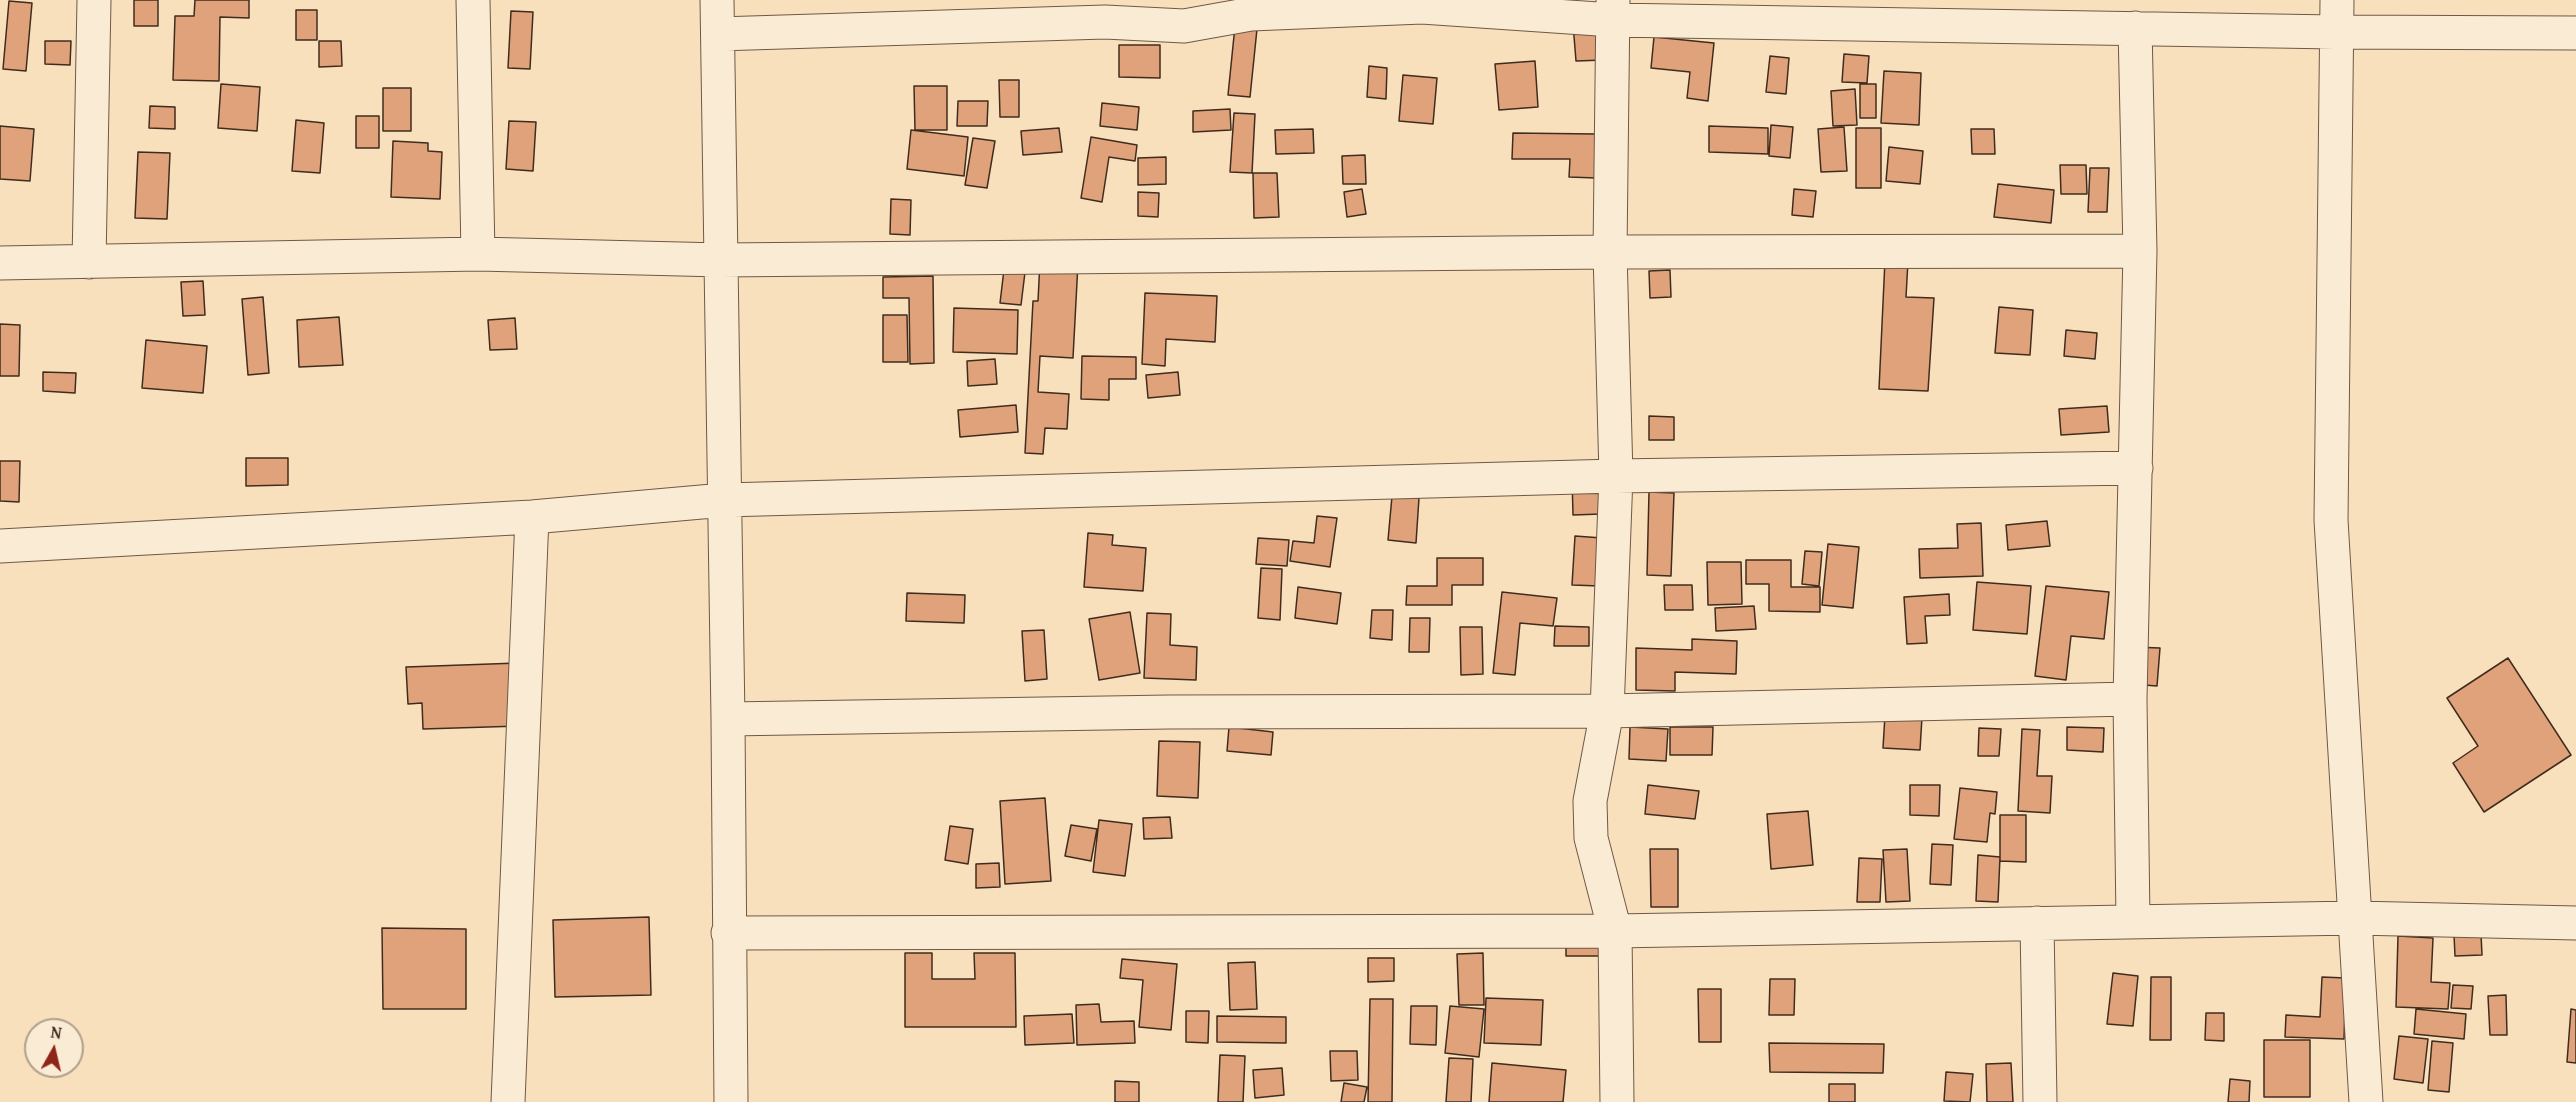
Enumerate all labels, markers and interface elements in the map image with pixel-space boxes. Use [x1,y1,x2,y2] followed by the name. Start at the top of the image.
[24,1018,84,1078] north arrow
[49,1020,63,1045] text: N

